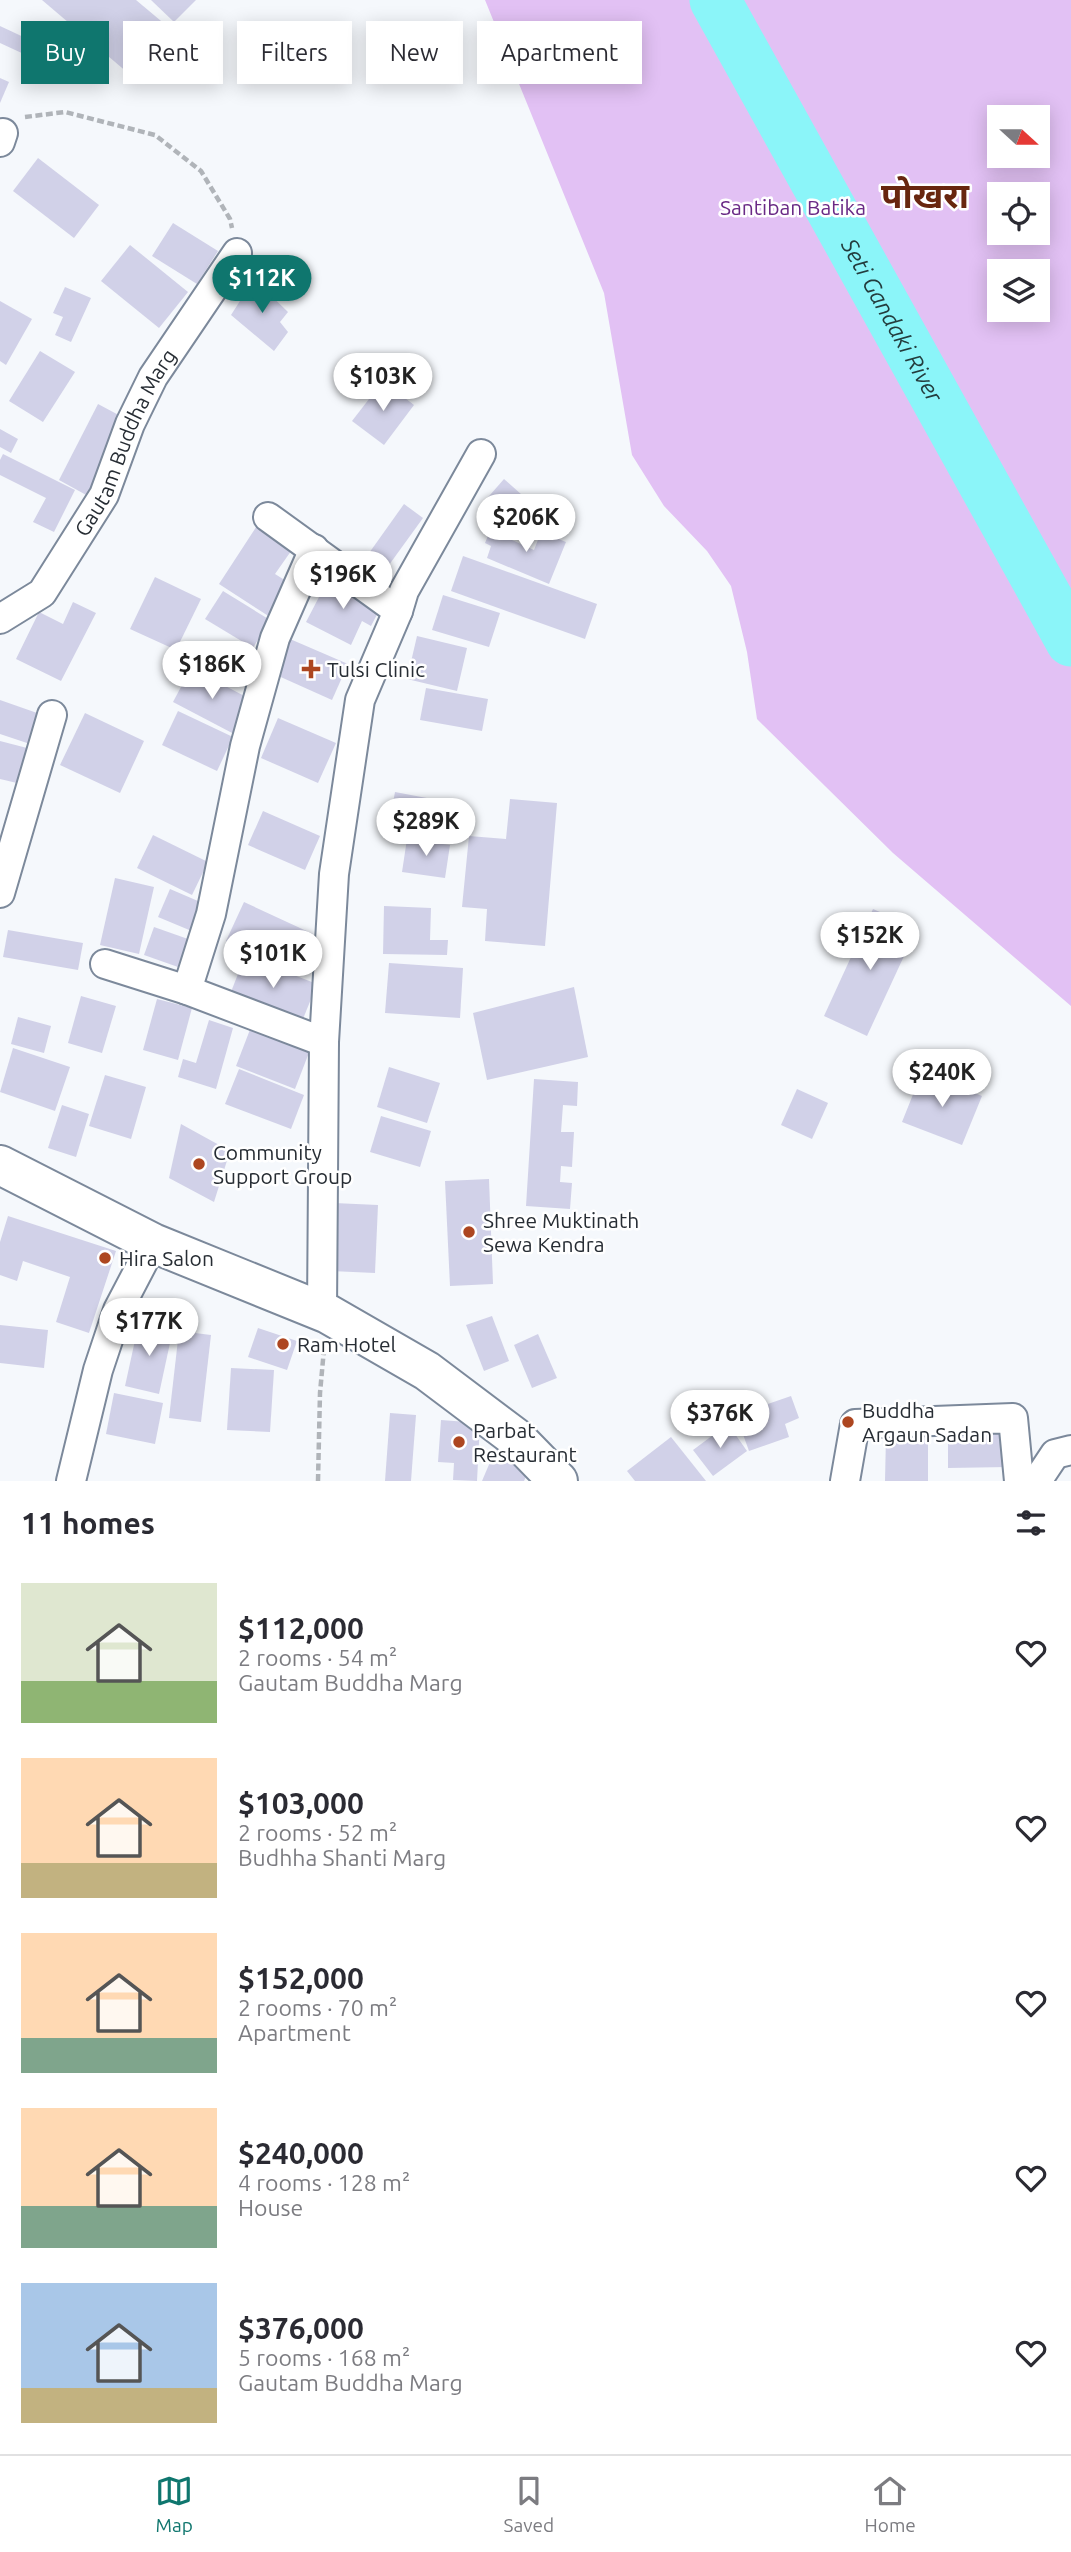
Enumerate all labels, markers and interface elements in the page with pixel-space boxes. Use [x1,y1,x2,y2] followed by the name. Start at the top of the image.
[21,21,109,84] chip: Buy
[123,21,223,84] chip: Rent
[237,21,352,84] chip: Filters
[366,21,463,84] chip: New
[477,21,642,84] chip: Apartment
[987,105,1050,168] north arrow
[987,105,1050,322] map controls
[881,175,970,215] district label: पोखरा
[987,182,1050,245] button: locate
[720,195,866,219] park label: Santiban Batika
[837,233,949,407] water label: Seti Gandaki River
[213,256,311,315] pin: $112K
[987,259,1050,322] button: layers
[228,265,296,290] text: $112K
[69,344,181,540] street label: Gautam Buddha Marg
[334,354,432,413] pin: $103K
[349,363,417,388] text: $103K
[477,494,575,554] pin: $206K
[492,504,560,529] text: $206K
[294,552,392,611] pin: $196K
[309,561,377,586] text: $196K
[163,642,261,701] pin: $186K
[178,651,246,676] text: $186K
[327,657,425,681] place label: Tulsi Clinic
[301,659,321,679] marker: Tulsi Clinic
[377,798,475,858] pin: $289K
[392,808,460,833] text: $289K
[821,912,919,972] pin: $152K
[836,922,904,947] text: $152K
[224,930,322,990] pin: $101K
[239,940,307,965] text: $101K
[893,1050,991,1109] pin: $240K
[908,1059,976,1084] text: $240K
[213,1140,352,1188] place label: Community Support Group
[191,1156,207,1172] marker: Community Support Group
[483,1208,639,1256] place label: Shree Muktinath Sewa Kendra
[461,1224,477,1240] marker: Shree Muktinath Sewa Kendra
[119,1246,214,1270] place label: Hira Salon
[97,1250,113,1266] marker: Hira Salon
[100,1298,198,1358] pin: $177K
[115,1308,183,1333] text: $177K
[297,1332,396,1356] place label: Ram Hotel
[275,1336,291,1352] marker: Ram Hotel
[671,1390,769,1450] pin: $376K
[862,1398,992,1446] place label: Buddha Argaun Sadan
[686,1400,754,1425] text: $376K
[840,1414,856,1430] marker: Buddha Argaun Sadan
[473,1418,577,1466] place label: Parbat Restaurant
[451,1434,467,1450] marker: Parbat Restaurant
[1012,1504,1050,1542] icon: filters
[21,1506,155,1540] text: 11 homes
[77,1611,161,1695] icon: home
[238,1611,364,1645] text: $112,000
[1012,1634,1050,1672] icon: heart
[238,1645,397,1670] text: 2 rooms · 54 m²
[238,1670,463,1695] text: Gautam Buddha Marg
[77,1786,161,1870] icon: home
[238,1786,364,1820] text: $103,000
[1012,1809,1050,1847] icon: heart
[238,1820,397,1845] text: 2 rooms · 52 m²
[238,1845,446,1870] text: Budhha Shanti Marg
[77,1961,161,2045] icon: home
[238,1961,364,1995] text: $152,000
[1012,1984,1050,2022] icon: heart
[238,1995,397,2020] text: 2 rooms · 70 m²
[238,2020,351,2045] text: Apartment
[77,2136,161,2220] icon: home
[238,2136,364,2170] text: $240,000
[1012,2159,1050,2197] icon: heart
[238,2170,410,2195] text: 4 rooms · 128 m²
[238,2195,303,2220] text: House
[77,2311,161,2395] icon: home
[238,2311,364,2345] text: $376,000
[1012,2334,1050,2372] icon: heart
[238,2345,410,2370] text: 5 rooms · 168 m²
[238,2370,463,2395] text: Gautam Buddha Marg
[155,2472,193,2536] tab: Map
[504,2472,554,2536] tab: Saved
[865,2472,916,2536] tab: Home

